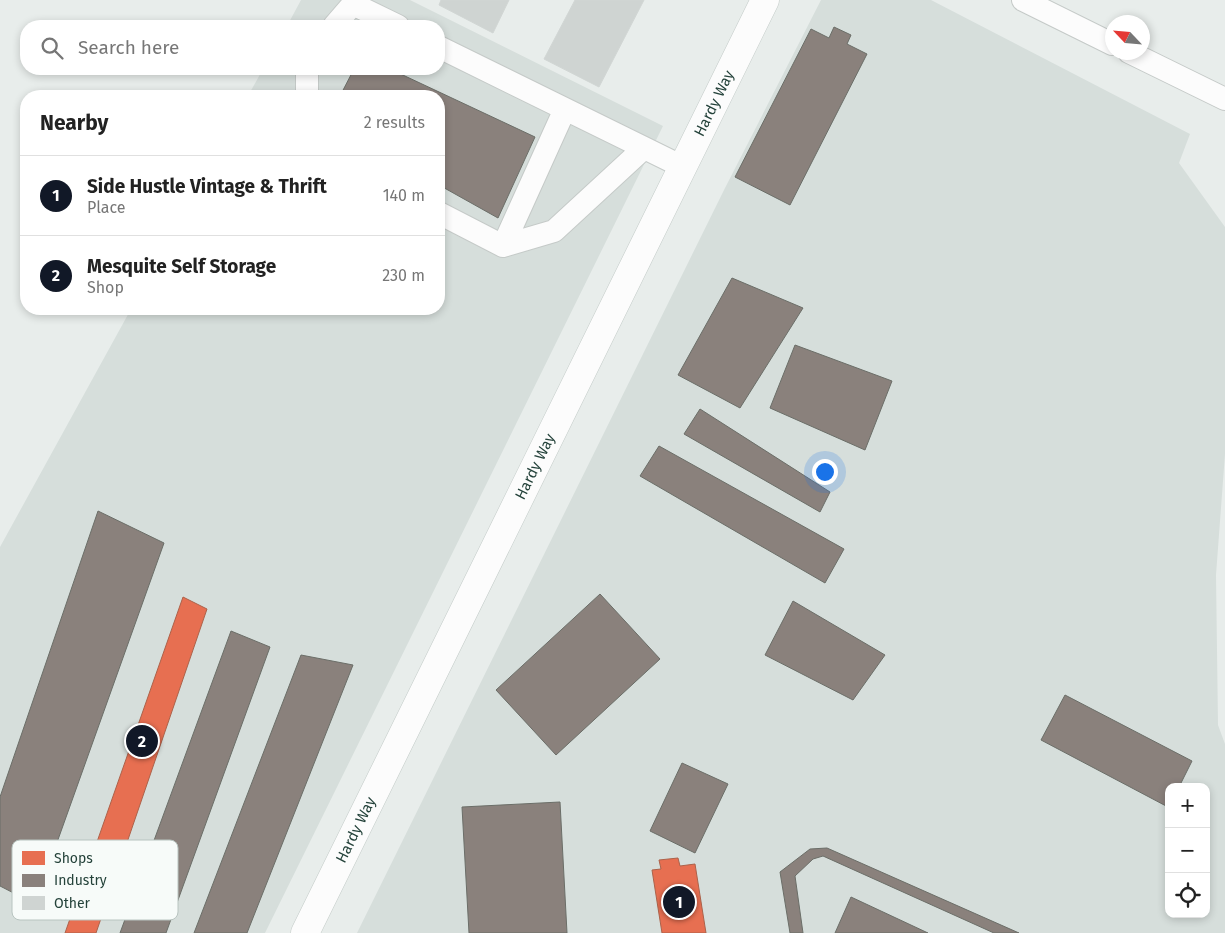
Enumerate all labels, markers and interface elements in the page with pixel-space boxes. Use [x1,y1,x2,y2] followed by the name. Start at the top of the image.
[1105,15,1150,60] north arrow
[20,20,445,75] search box
[38,34,66,62] icon: search
[78,36,179,59] text: Search here
[690,67,738,139] street label: Hardy Way
[40,110,108,136] text: Nearby
[364,113,425,132] text: 2 results
[87,175,327,198] text: Side Hustle Vintage & Thrift
[52,186,60,205] text: 1
[383,186,425,205] text: 140 m
[87,198,126,217] text: Place
[87,255,276,278] text: Mesquite Self Storage
[52,266,60,285] text: 2
[382,266,425,285] text: 230 m
[87,278,124,297] text: Shop
[511,430,559,503] street label: Hardy Way
[812,459,838,485] your location
[126,722,158,760] pin: 2
[1165,783,1210,918] map controls
[1165,783,1210,828] button: +
[332,793,380,866] street label: Hardy Way
[1165,828,1210,873] button: −
[12,840,178,920] legend
[54,850,93,867] text: Shops
[54,872,107,889] text: Industry
[1165,873,1210,918] button: locate
[663,883,695,921] pin: 1
[54,895,91,912] text: Other

